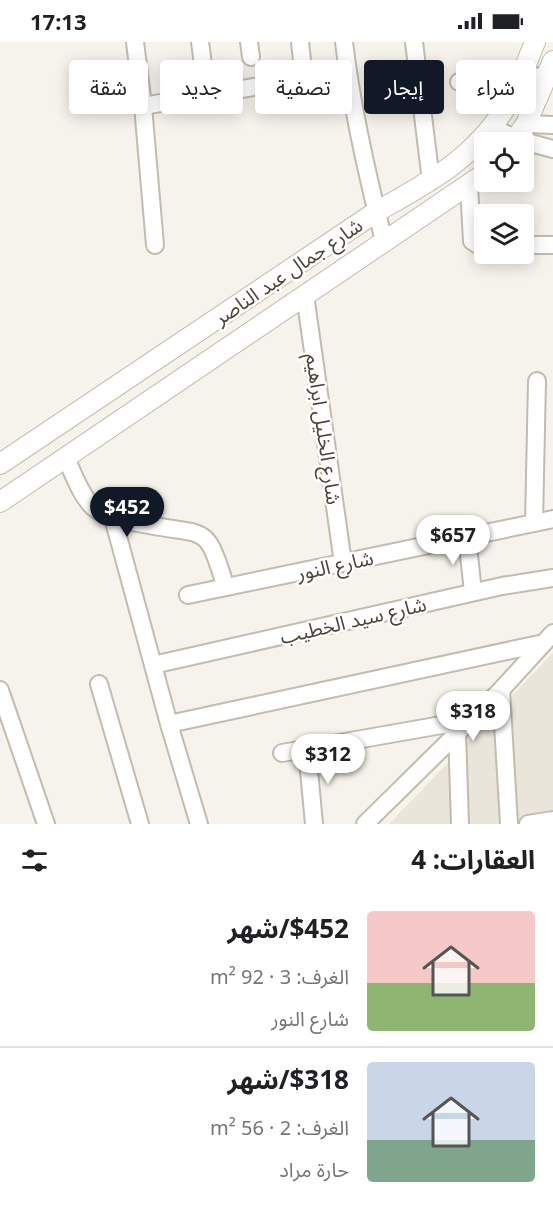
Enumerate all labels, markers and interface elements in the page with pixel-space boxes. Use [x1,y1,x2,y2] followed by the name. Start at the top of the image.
[30,6,87,36] text: 17:13
[69,60,148,114] chip: شقة
[160,60,243,114] chip: جديد
[255,60,352,114] chip: تصفية
[364,60,444,114] chip: إيجار
[456,60,536,114] chip: شراء
[474,132,534,264] map controls
[474,132,534,192] button: locate
[474,204,534,264] button: layers
[208,211,369,333] street label: شارع جمال عبد الناصر
[298,352,348,507] street label: شارع الخليل ابراهيم
[91,487,163,538] pin: $452
[104,493,150,520] text: $452
[417,515,489,566] pin: $657
[430,521,476,548] text: $657
[293,544,376,588] street label: شارع النور
[277,590,429,652] street label: شارع سيد الخطيب
[437,691,509,742] pin: $318
[450,697,496,724] text: $318
[292,734,364,785] pin: $312
[305,740,351,767] text: $312
[411,841,535,877] text: العقارات: 4
[18,844,51,877] icon: filters
[227,910,349,946] text: $452/شهر
[415,935,487,1007] icon: home
[210,963,349,990] text: الغرف: 3 · 92 m²
[271,1005,349,1032] text: شارع النور
[227,1061,349,1097] text: $318/شهر
[415,1086,487,1158] icon: home
[210,1114,349,1141] text: الغرف: 2 · 56 m²
[279,1156,349,1183] text: حارة مراد

